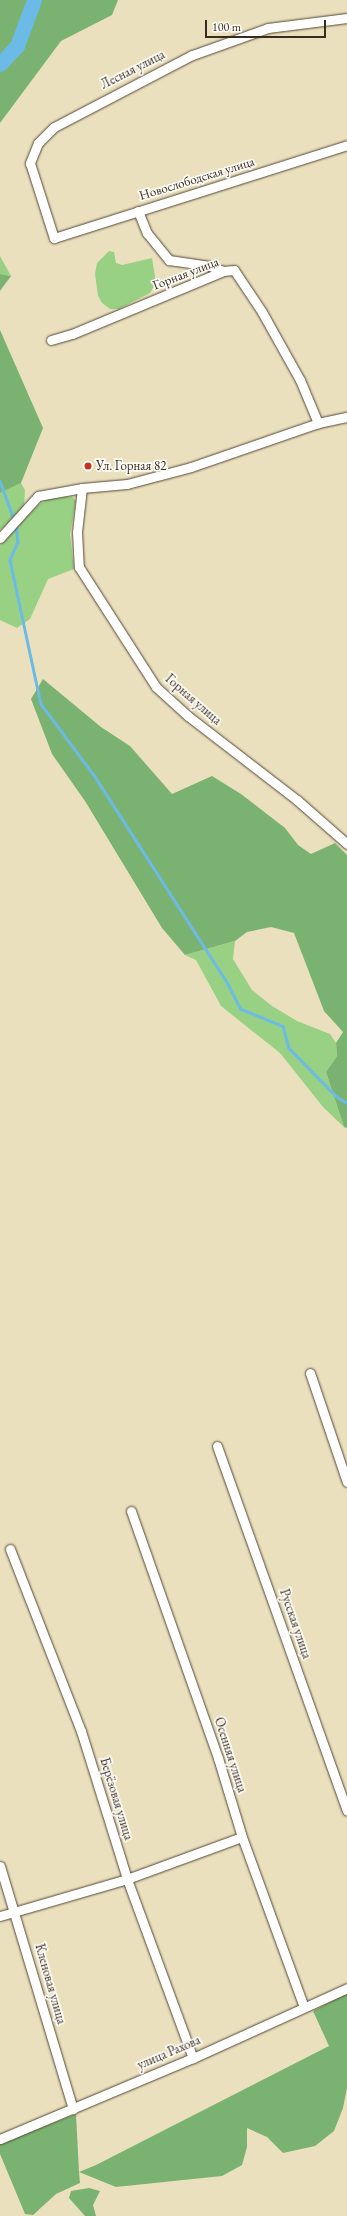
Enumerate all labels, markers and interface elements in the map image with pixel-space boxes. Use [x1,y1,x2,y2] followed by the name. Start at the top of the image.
[207,12,328,38] scale bar
[212,19,241,35] text: 100 m
[98,47,168,93] street label: Лесная улица
[137,154,257,204] street label: Новослободская улица
[151,254,221,294] street label: Горная улица
[96,458,166,474] place label: Ул. Горная 82
[83,461,93,471] marker: Ул. Горная 82
[162,671,224,729] street label: Горная улица
[276,1587,314,1661] street label: Русская улица
[211,1715,249,1795] street label: Осенняя улица
[96,1756,136,1842] street label: Берёзовая улица
[31,1942,69,2026] street label: Кленовая улица
[135,2033,203,2073] street label: улица Рахова

